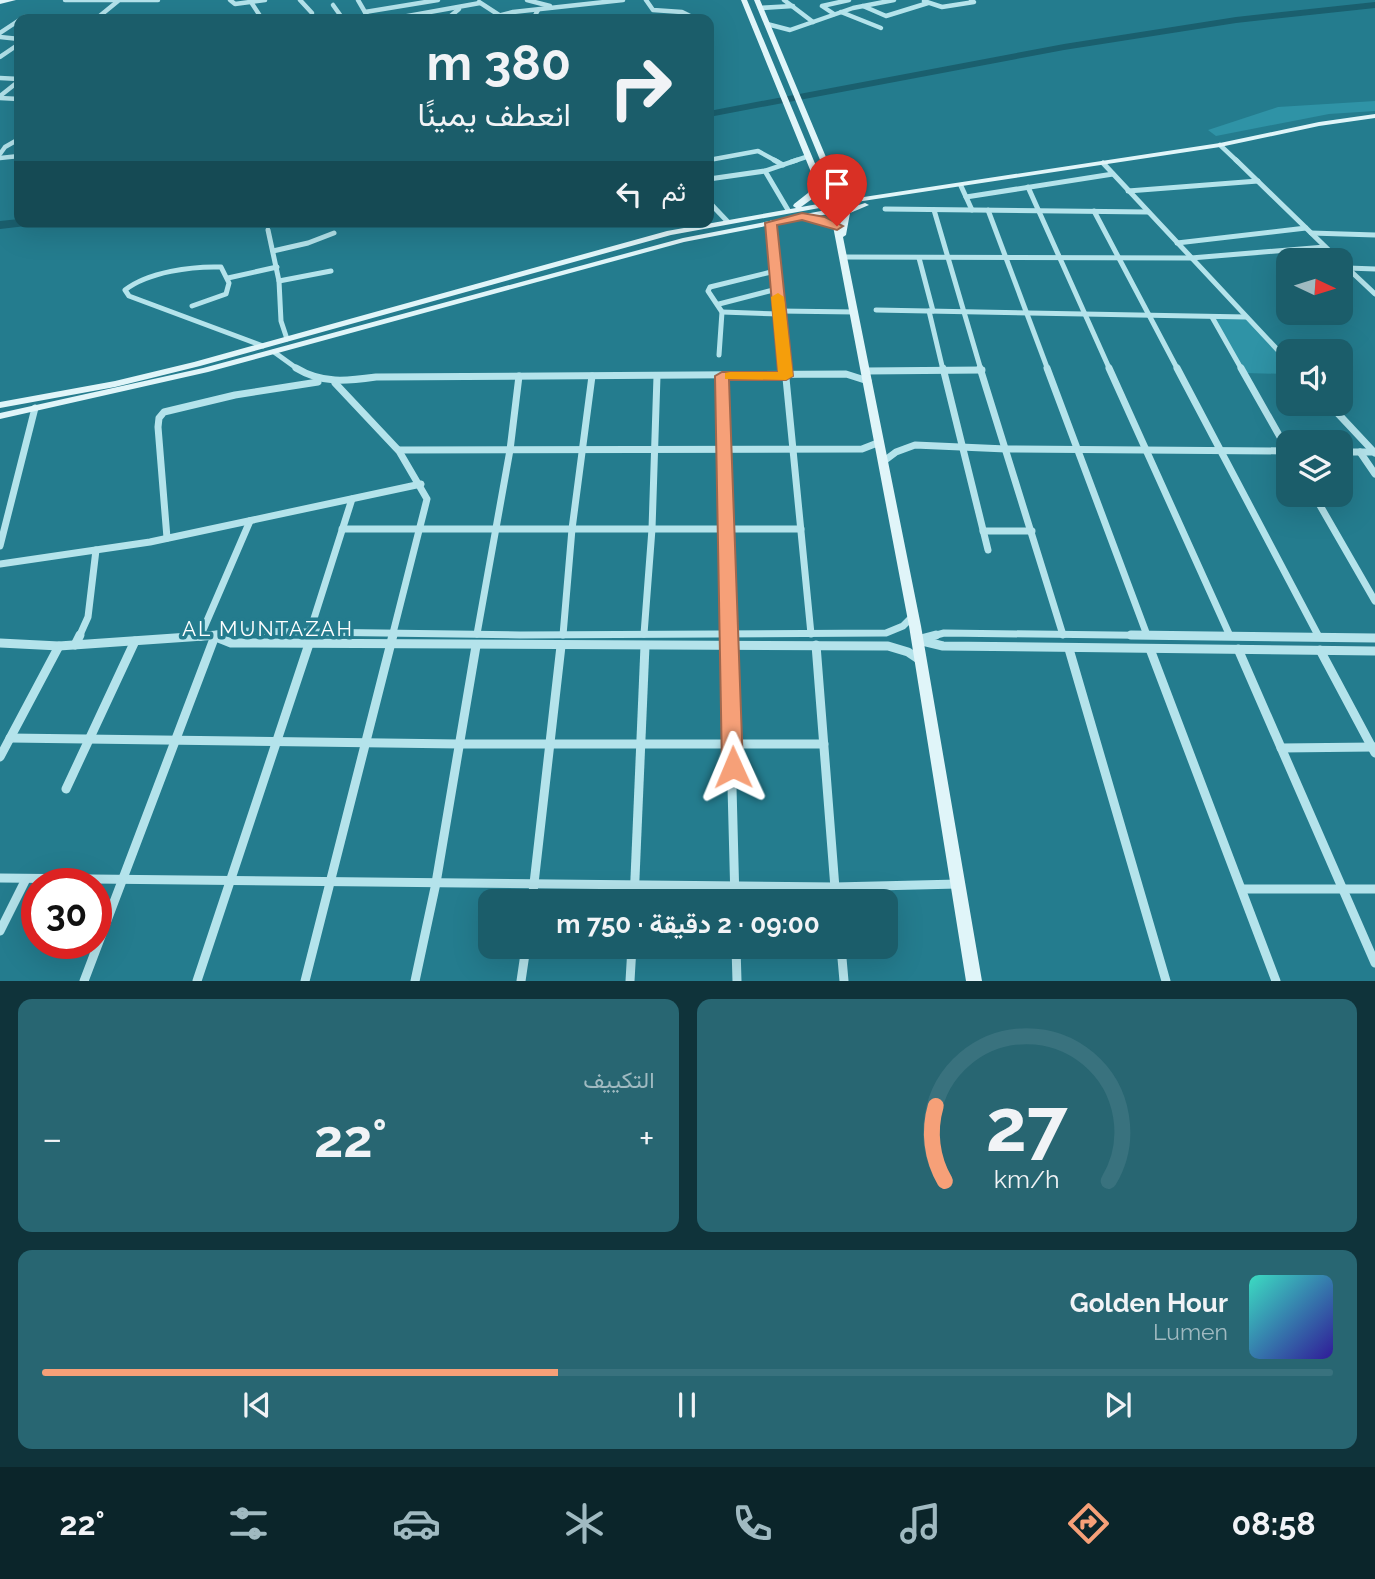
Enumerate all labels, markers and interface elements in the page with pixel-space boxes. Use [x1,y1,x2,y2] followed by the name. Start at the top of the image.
[427,34,571,91] text: 380 m
[595,42,686,133] icon: right
[418,96,571,133] text: انعطف يمينًا
[807,154,867,226] pin
[818,165,856,203] icon: arrive
[610,175,648,213] icon: left
[662,177,686,207] text: ثم
[1276,248,1353,326] north arrow
[1276,248,1353,507] map controls
[1276,339,1353,416] button: sound
[1276,430,1353,507] button: layers
[182,616,354,641] district label: AL MUNTAZAH
[696,730,770,804] position arrow
[21,868,112,959] speed limit sign: 30
[556,909,820,939] text: 09:00 · 2 دقيقة · 750 m
[583,1066,655,1093] text: التكييف
[986,1084,1068,1169] text: 27
[314,1108,387,1169] text: 22°
[42,1116,62,1161] text: −
[639,1116,655,1161] text: +
[994,1164,1060,1194] text: km/h
[1070,1288,1228,1318] text: Golden Hour
[1153,1318,1228,1345] text: Lumen
[238,1386,276,1424] icon: previous
[668,1386,706,1424] icon: pause
[1099,1386,1137,1424] icon: next
[224,1499,273,1548] icon: filters
[392,1499,441,1548] icon: car
[560,1499,609,1548] icon: climate
[728,1499,777,1548] icon: phone
[896,1499,945,1548] icon: music
[1064,1499,1113,1548] icon: directions
[60,1505,105,1542] text: 22°
[1232,1505,1316,1542] text: 08:58

